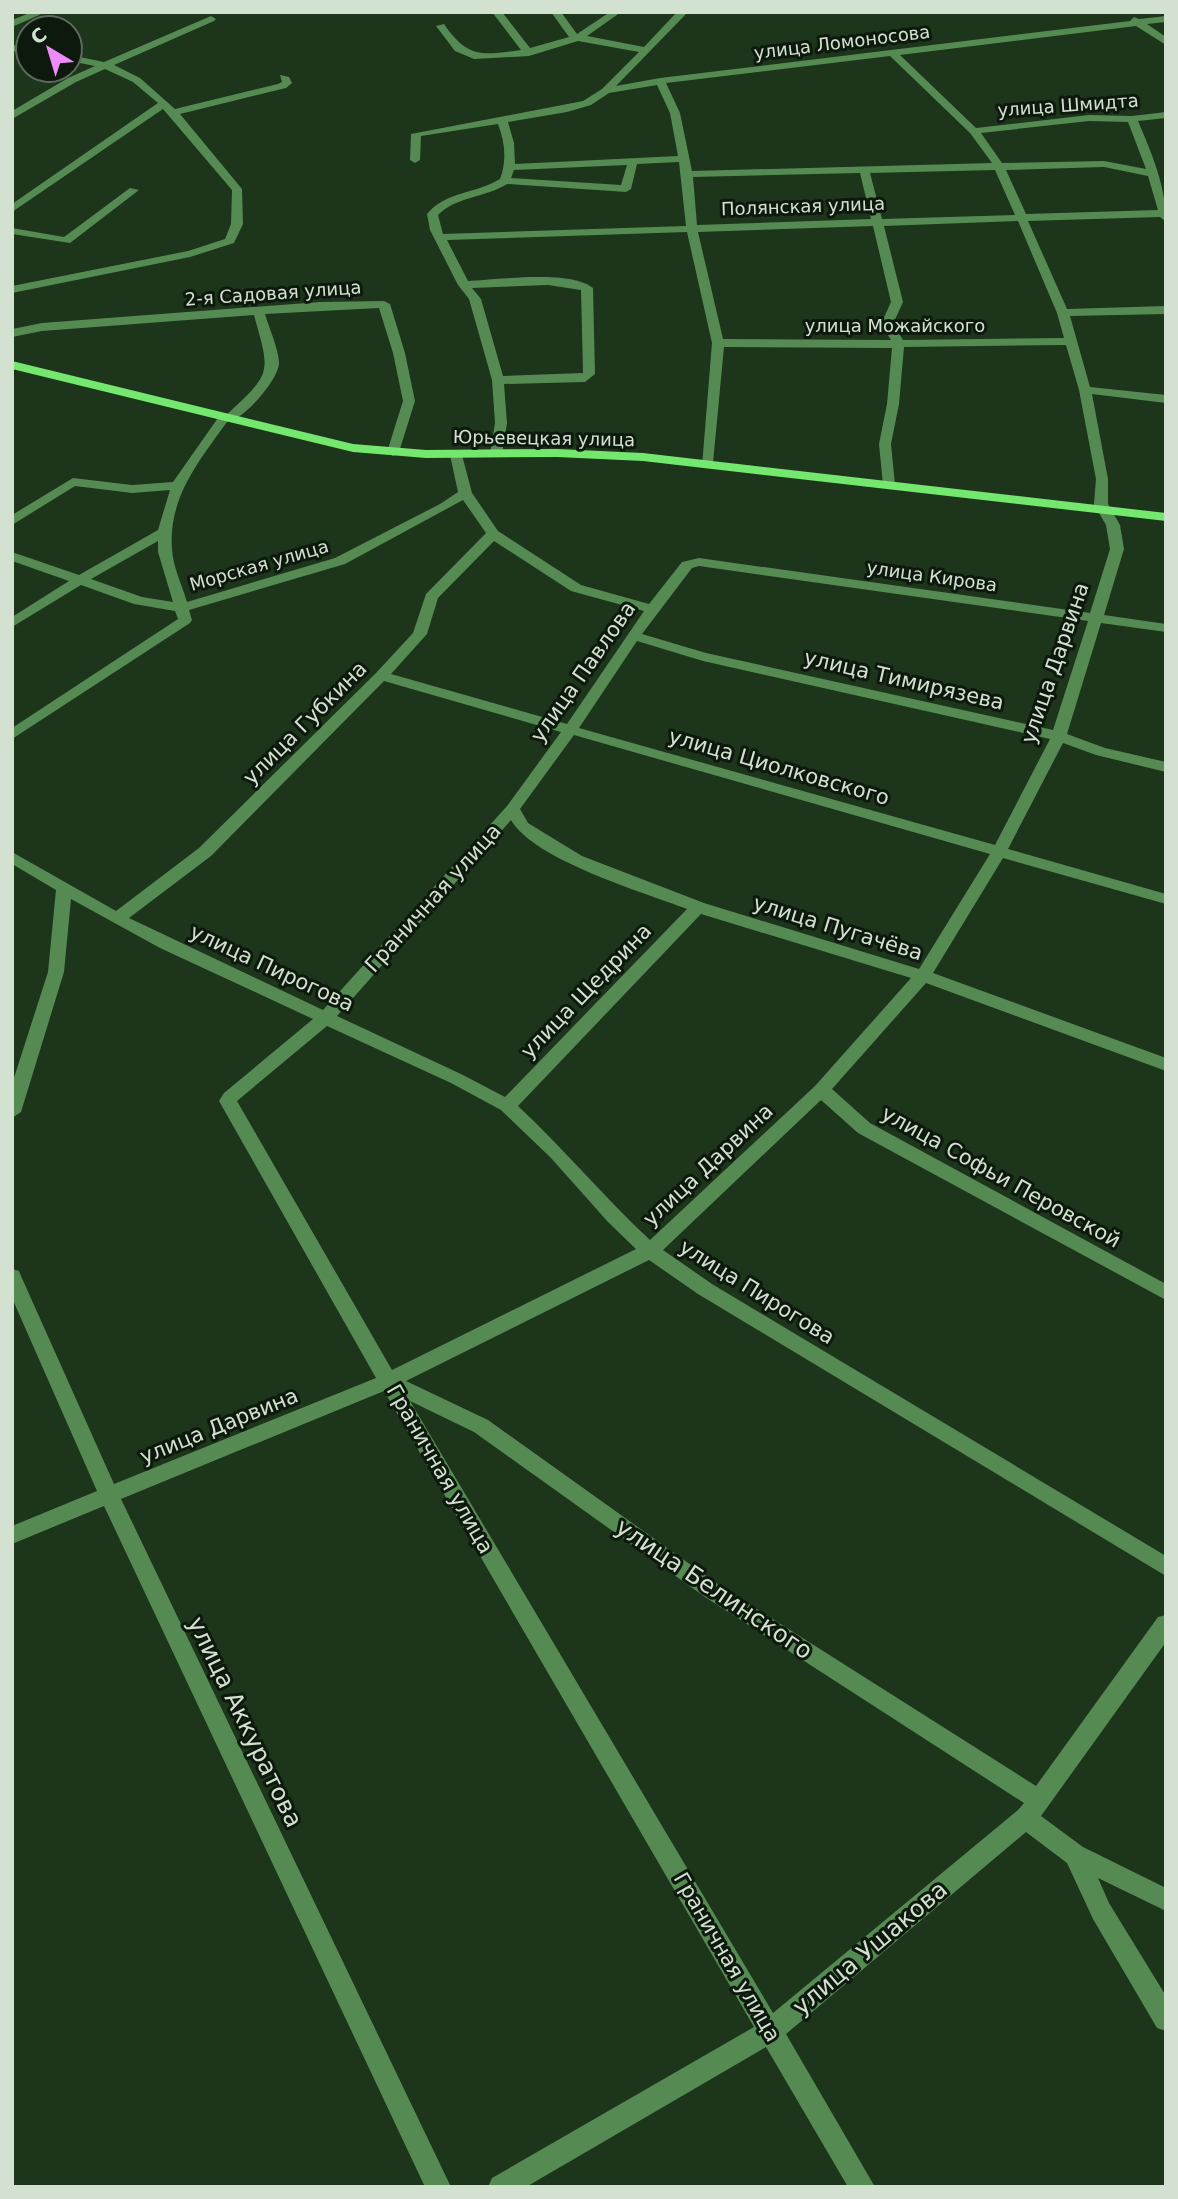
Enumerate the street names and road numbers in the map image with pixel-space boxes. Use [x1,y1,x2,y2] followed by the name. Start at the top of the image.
[753,21,931,63] street label: улица Ломоносова
[997,90,1139,120] street label: улица Шмидта
[721,193,885,219] street label: Полянская улица
[184,276,362,310] street label: 2-я Садовая улица
[805,315,985,336] street label: улица Можайского
[453,426,635,450] street label: Юрьевецкая улица
[187,535,331,595] street label: Морская улица
[865,556,999,596] street label: улица Кирова
[1016,579,1094,747] street label: улица Дарвина
[526,597,640,747] street label: улица Павлова
[802,645,1006,715] street label: улица Тимирязева
[238,656,372,790] street label: улица Губкина
[666,724,892,810] street label: улица Циолковского
[360,819,506,977] street label: Граничная улица
[750,891,926,965] street label: улица Пугачёва
[186,919,358,1017] street label: улица Пирогова
[516,919,656,1063] street label: улица Щедрина
[638,1099,778,1231] street label: улица Дарвина
[877,1101,1125,1253] street label: улица Софьи Перовской
[675,1235,839,1349] street label: улица Пирогова
[382,1380,498,1558] street label: Граничная улица
[136,1383,302,1469] street label: улица Дарвина
[610,1513,818,1665] street label: улица Белинского
[182,1612,308,1832] street label: улица Аккуратова
[669,1868,785,2046] street label: Граничная улица
[787,1875,953,2021] street label: улица Ушакова

